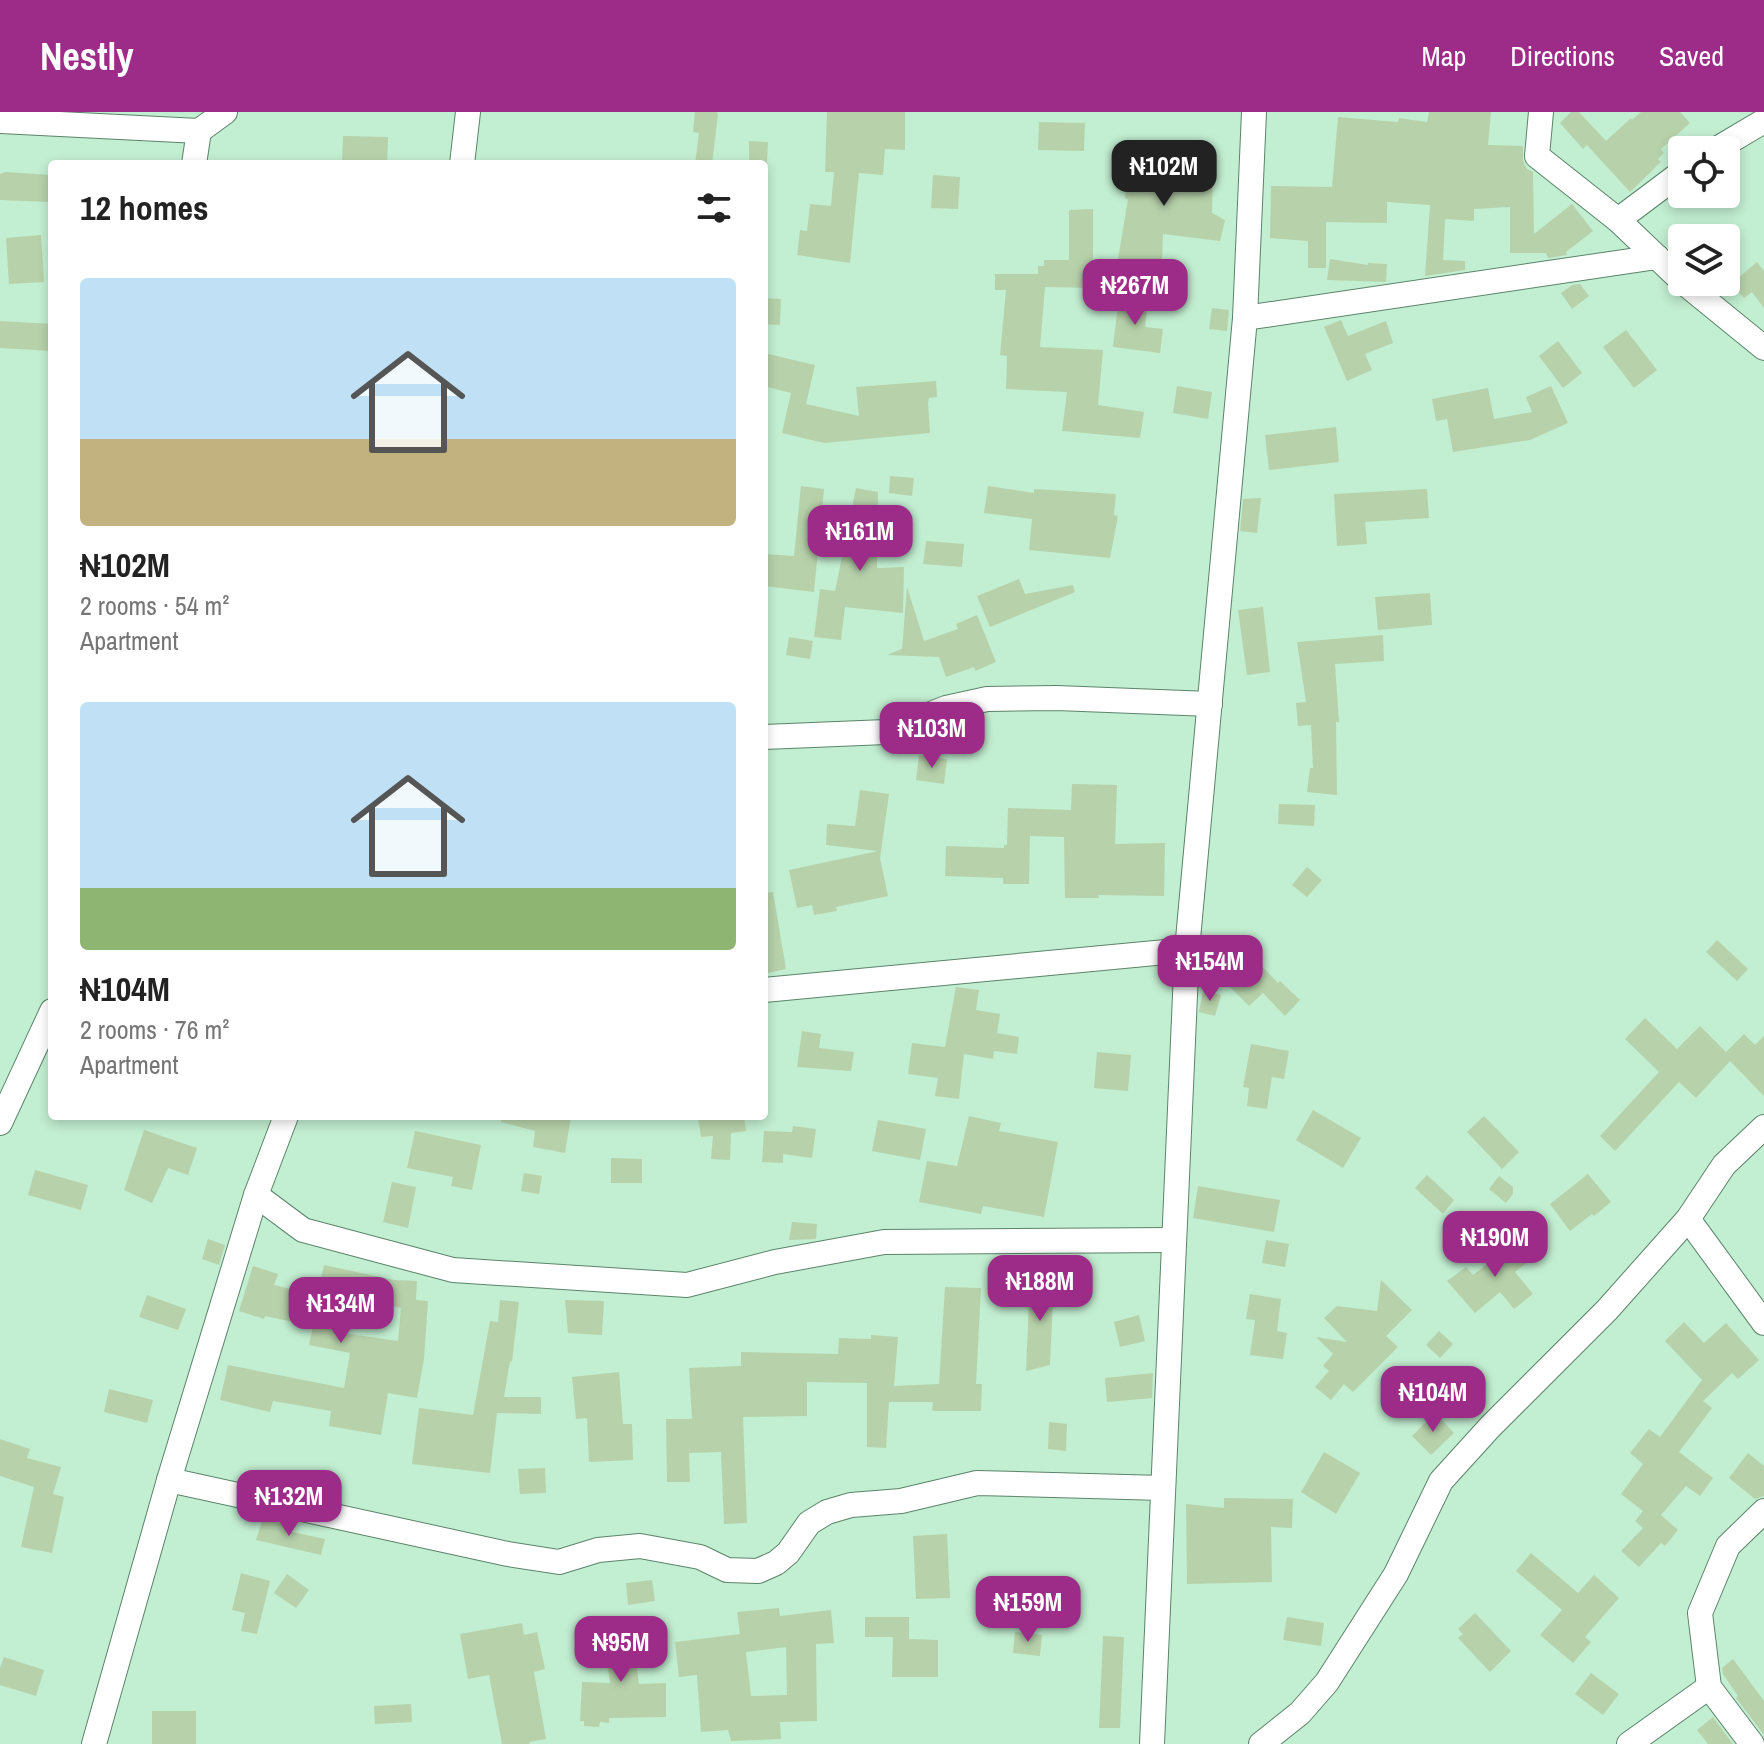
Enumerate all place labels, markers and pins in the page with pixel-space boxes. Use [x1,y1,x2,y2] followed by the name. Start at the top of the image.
[1108,140,1220,208] pin: ₦102M
[1079,259,1191,327] pin: ₦267M
[804,505,916,573] pin: ₦161M
[876,702,988,770] pin: ₦103M
[1154,935,1266,1003] pin: ₦154M
[1439,1211,1551,1279] pin: ₦190M
[984,1255,1096,1323] pin: ₦188M
[285,1277,397,1345] pin: ₦134M
[1377,1366,1489,1434] pin: ₦104M
[233,1470,345,1538] pin: ₦132M
[972,1576,1084,1644] pin: ₦159M
[574,1616,668,1684] pin: ₦95M

